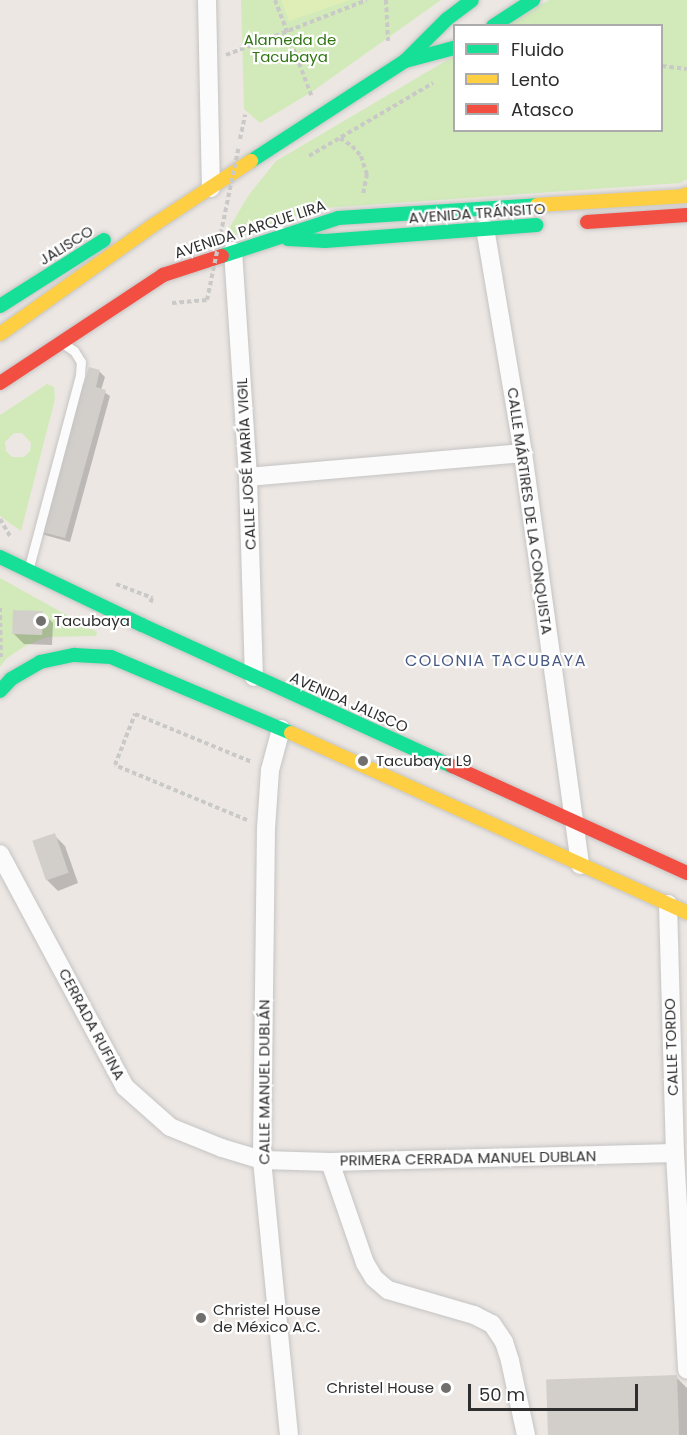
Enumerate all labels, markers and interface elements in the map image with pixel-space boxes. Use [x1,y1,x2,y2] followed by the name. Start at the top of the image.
[453,24,663,132] legend
[244,30,336,65] park label: Alameda de Tacubaya
[511,37,564,62] text: Fluido
[511,67,560,92] text: Lento
[511,97,574,122] text: Atasco
[172,196,328,262] street label: AVENIDA PARQUE LIRA
[408,199,546,227] street label: AVENIDA TRÁNSITO
[36,221,96,269] street label: JALISCO
[233,378,259,550] street label: CALLE JOSÉ MARÍA VIGIL
[504,386,556,636] street label: CALLE MÁRTIRES DE LA CONQUISTA
[32,612,50,630] marker: Tacubaya
[54,612,130,630] place label: Tacubaya
[405,651,587,671] district label: COLONIA TACUBAYA
[287,668,411,736] street label: AVENIDA JALISCO
[354,752,372,770] marker: Tacubaya L9
[376,752,472,770] place label: Tacubaya L9
[55,965,129,1083] street label: CERRADA RUFINA
[660,998,682,1096] street label: CALLE TORDO
[255,999,273,1165] street label: CALLE MANUEL DUBLÁN
[340,1147,596,1169] street label: PRIMERA CERRADA MANUEL DUBLAN
[213,1300,320,1335] place label: Christel House de México A.C.
[194,1311,208,1325] marker: Christel House de México A.C.
[471,1372,640,1410] scale bar
[327,1379,434,1397] place label: Christel House
[439,1381,453,1395] marker: Christel House
[479,1382,525,1407] text: 50 m

